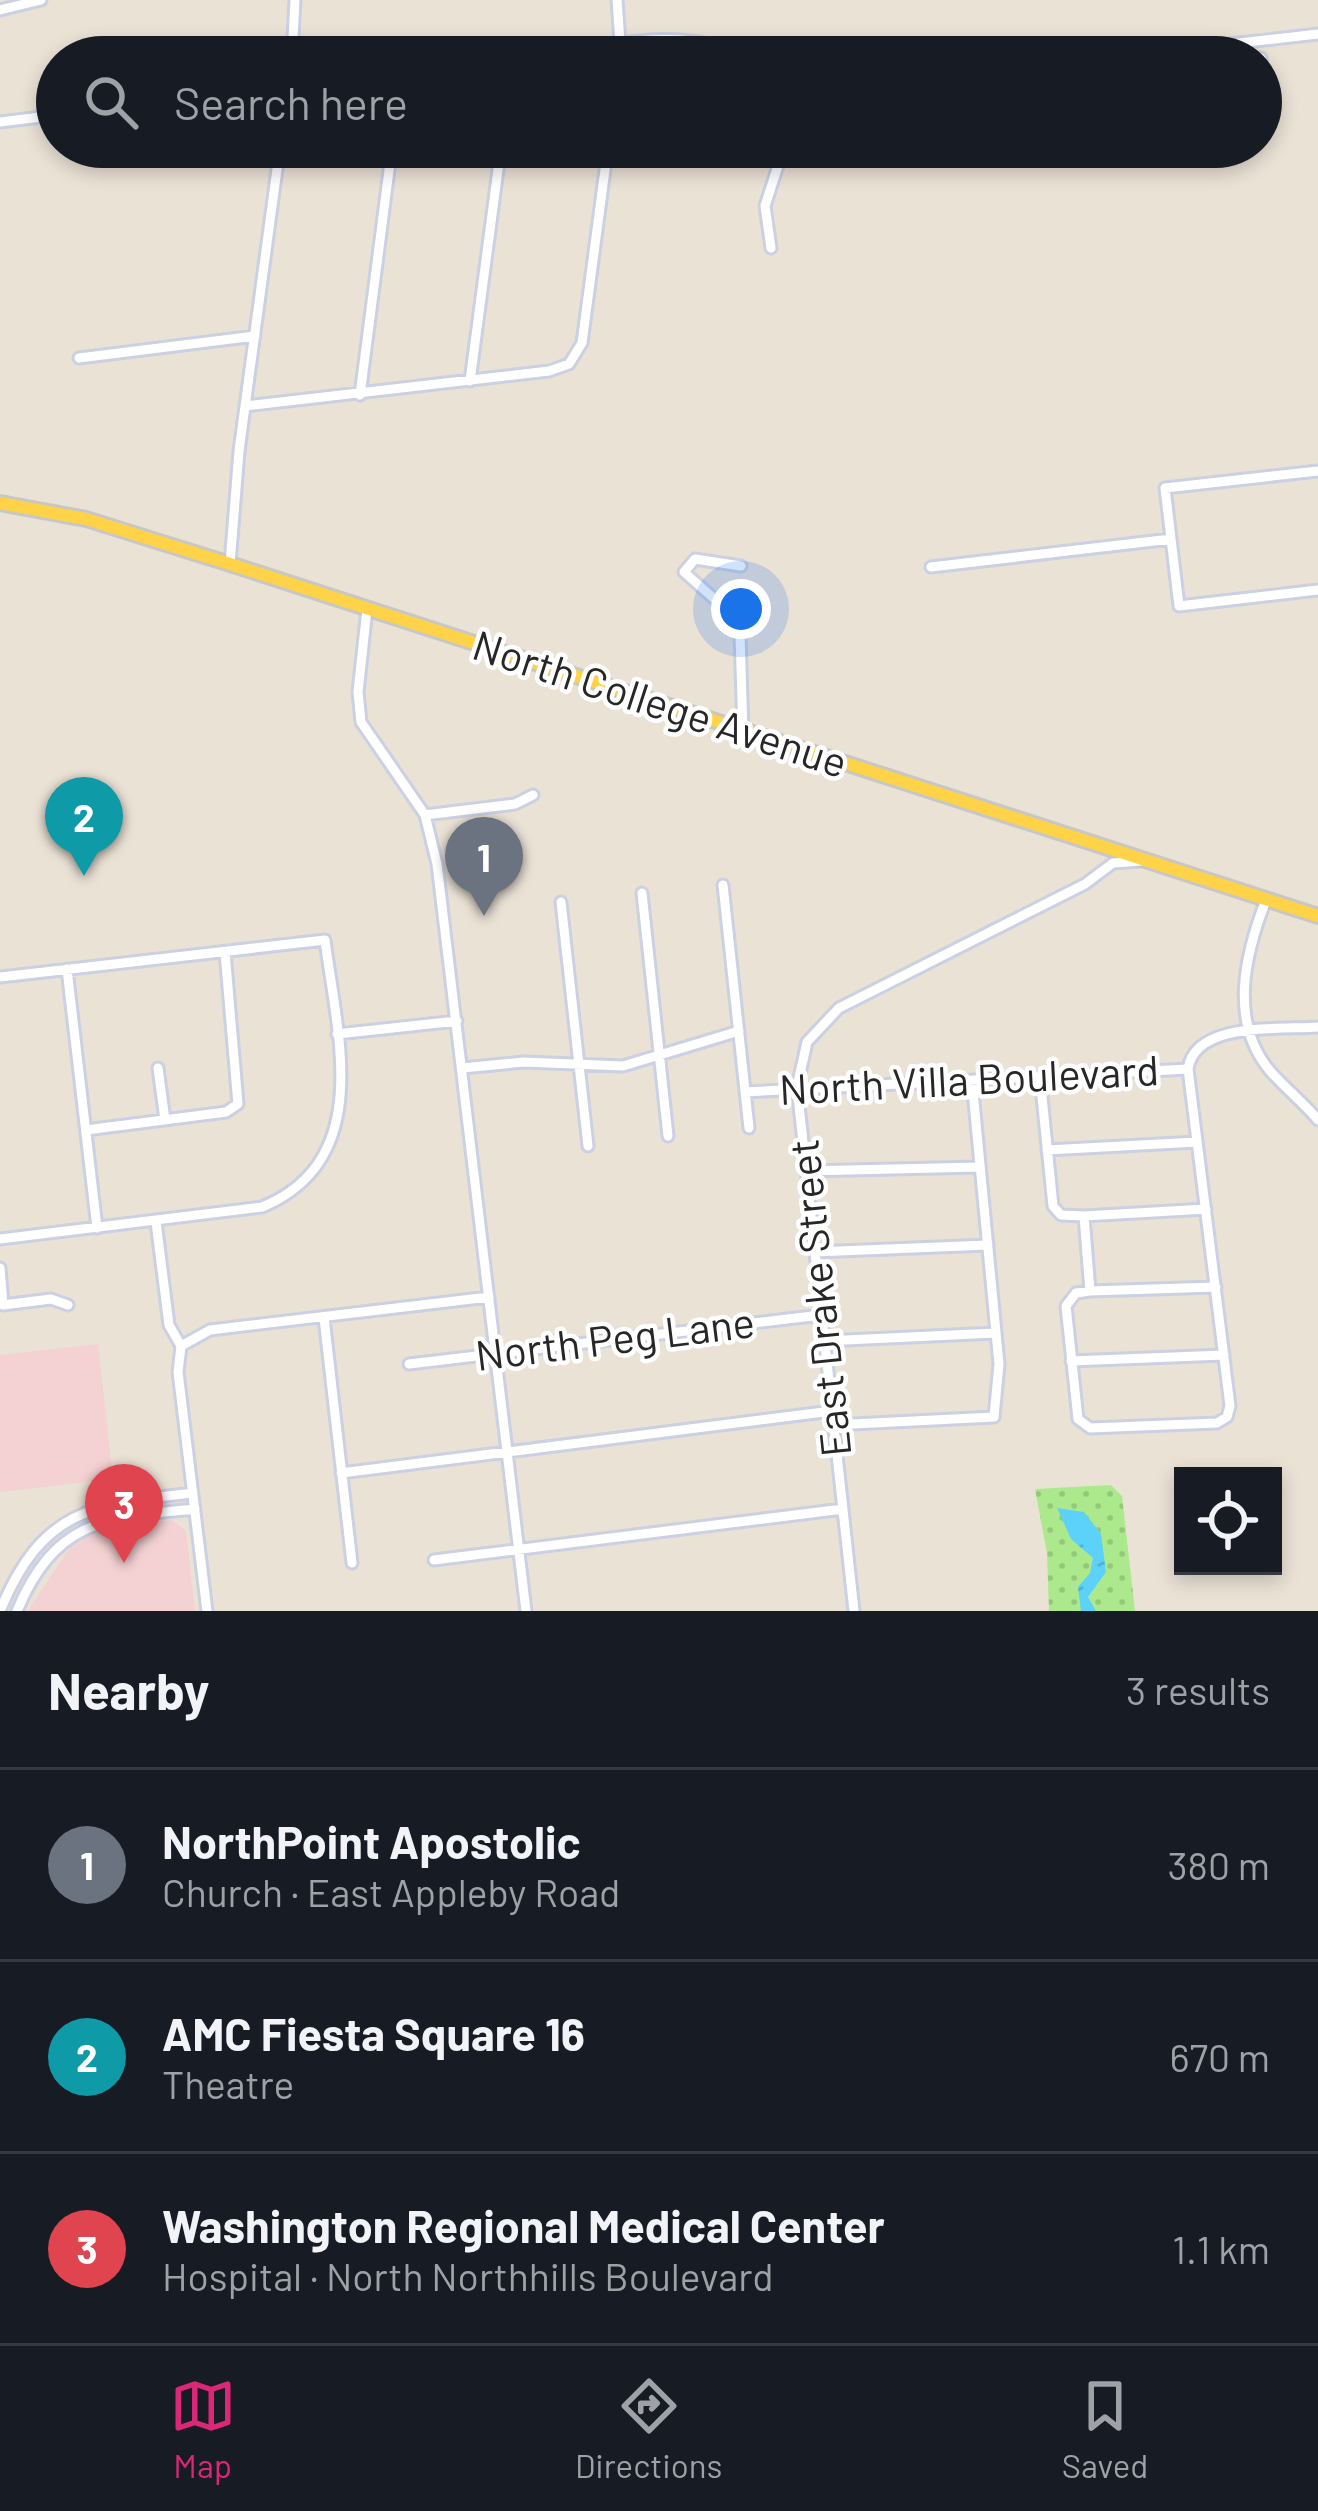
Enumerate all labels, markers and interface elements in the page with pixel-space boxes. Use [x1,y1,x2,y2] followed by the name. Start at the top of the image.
[36,36,1282,168] search box
[78,69,144,135] icon: search
[174,75,408,129] text: Search here
[711,579,771,639] your location
[467,618,854,787] street label: North College Avenue
[45,777,123,876] pin: 2
[445,817,523,916] pin: 1
[778,1043,1160,1113] street label: North Villa Boulevard
[776,1137,860,1459] street label: East Drake Street
[472,1295,757,1380] street label: North Peg Lane
[85,1464,163,1563] pin: 3
[1174,1467,1282,1575] map controls
[1174,1467,1282,1575] button: locate
[48,1659,209,1720] text: Nearby
[1126,1666,1270,1713] text: 3 results
[162,1814,581,1868] text: NorthPoint Apostolic
[80,1841,94,1888] text: 1
[1168,1841,1270,1888] text: 380 m
[162,1868,620,1915] text: Church · East Appleby Road
[162,2006,585,2060] text: AMC Fiesta Square 16
[76,2033,98,2080] text: 2
[1169,2033,1270,2080] text: 670 m
[162,2060,294,2107] text: Theatre
[162,2198,885,2252] text: Washington Regional Medical Center
[76,2225,98,2272] text: 3
[1172,2225,1270,2272] text: 1.1 km
[162,2252,773,2299] text: Hospital · North Northhills Boulevard
[170,2373,236,2485] tab: Map
[575,2373,722,2485] tab: Directions
[1062,2373,1148,2485] tab: Saved

